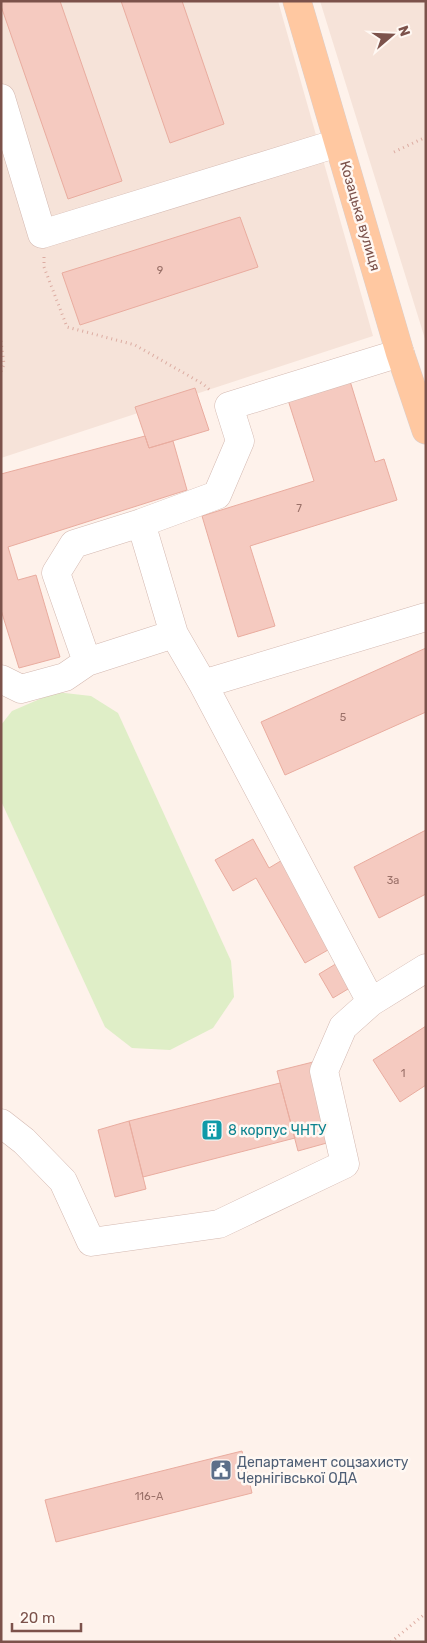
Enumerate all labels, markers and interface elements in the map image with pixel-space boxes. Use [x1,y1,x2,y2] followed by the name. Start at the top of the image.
[367,10,417,60] north arrow
[394,23,413,38] text: N
[336,159,384,273] street label: Козацька вулиця
[157,264,163,277] house number: 9
[296,502,302,515] house number: 7
[340,711,347,724] house number: 5
[387,874,399,887] house number: 3а
[401,1067,405,1080] house number: 1
[200,1118,224,1142] building icon: 8 корпус ЧНТУ
[228,1122,327,1139] place label: 8 корпус ЧНТУ
[237,1454,409,1487] place label: Департамент соцзахисту Чернігівської ОДА
[209,1458,233,1482] public building icon: Департамент соцзахисту Чернігівської ОДА
[135,1490,164,1503] house number: 116-А
[12,1600,81,1632] scale bar
[20,1609,55,1627] text: 20 m

